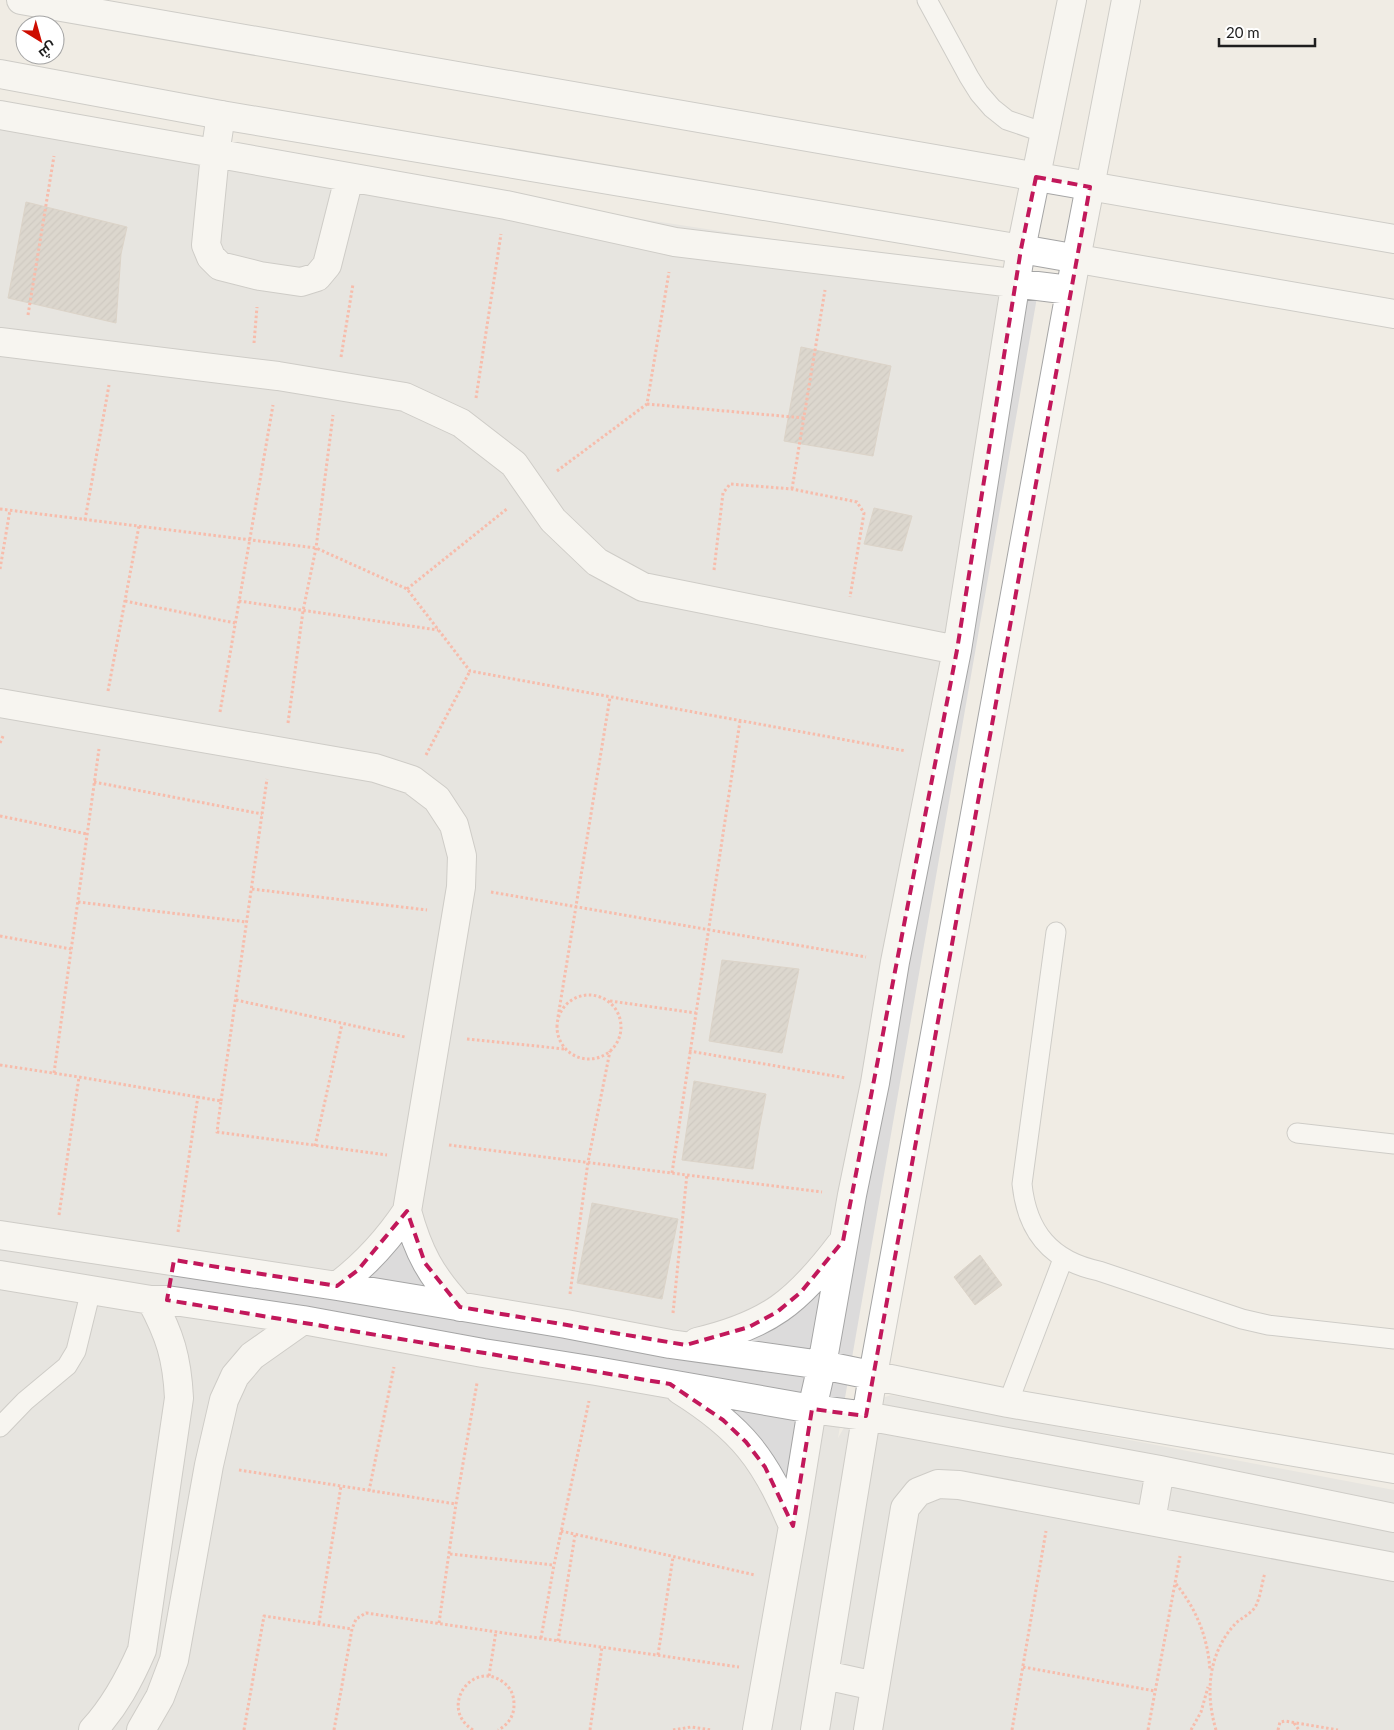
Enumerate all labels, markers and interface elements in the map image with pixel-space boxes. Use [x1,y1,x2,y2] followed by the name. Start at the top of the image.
[15,15,65,65] north arrow
[1219,15,1315,47] scale bar
[1226,23,1260,41] text: 20 m
[35,38,60,63] text: ش

